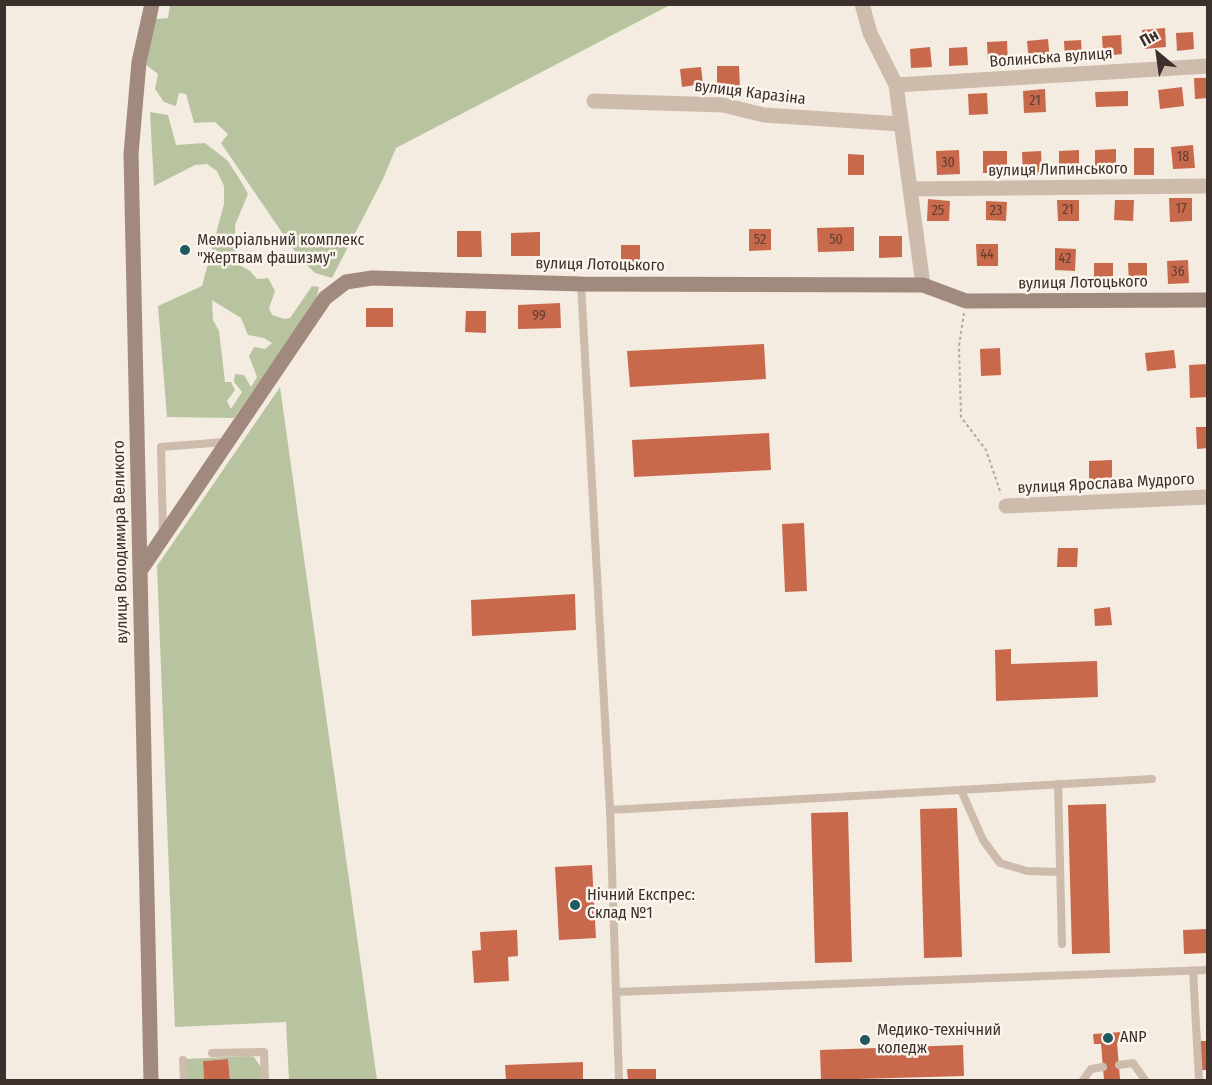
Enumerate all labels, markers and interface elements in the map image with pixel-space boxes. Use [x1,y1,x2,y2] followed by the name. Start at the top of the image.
[1128,24,1188,84] north arrow
[1136,25,1162,51] text: Пн
[989,44,1113,72] street label: Волинська вулиця
[693,77,807,109] street label: вулиця Каразіна
[1029,93,1041,109] house number: 21
[1177,149,1189,165] house number: 18
[941,155,955,171] house number: 30
[988,159,1128,181] street label: вулиця Липинського
[1175,201,1187,217] house number: 17
[1062,202,1074,218] house number: 21
[932,203,944,219] house number: 25
[990,203,1002,219] house number: 23
[197,231,364,269] place label: Меморіальний комплекс "Жертвам фашизму"
[754,232,766,248] house number: 52
[829,232,843,248] house number: 50
[178,243,192,257] marker: Меморіальний комплекс "Жертвам фашизму"
[980,247,994,263] house number: 44
[1059,251,1071,267] house number: 42
[535,254,665,276] street label: вулиця Лотоцького
[1171,264,1185,280] house number: 36
[1018,272,1148,294] street label: вулиця Лотоцького
[532,308,546,324] house number: 99
[110,440,132,644] street label: вулиця Володимира Великого
[1017,470,1195,498] street label: вулиця Ярослава Мудрого
[587,886,695,924] place label: Нічний Експрес: Склад №1
[568,898,582,912] marker: Нічний Експрес: Склад №1
[877,1021,1001,1059] place label: Медико-технічний коледж
[1120,1028,1146,1048] place label: ANP
[1101,1031,1115,1045] marker: ANP
[858,1033,872,1047] marker: Медико-технічний коледж

